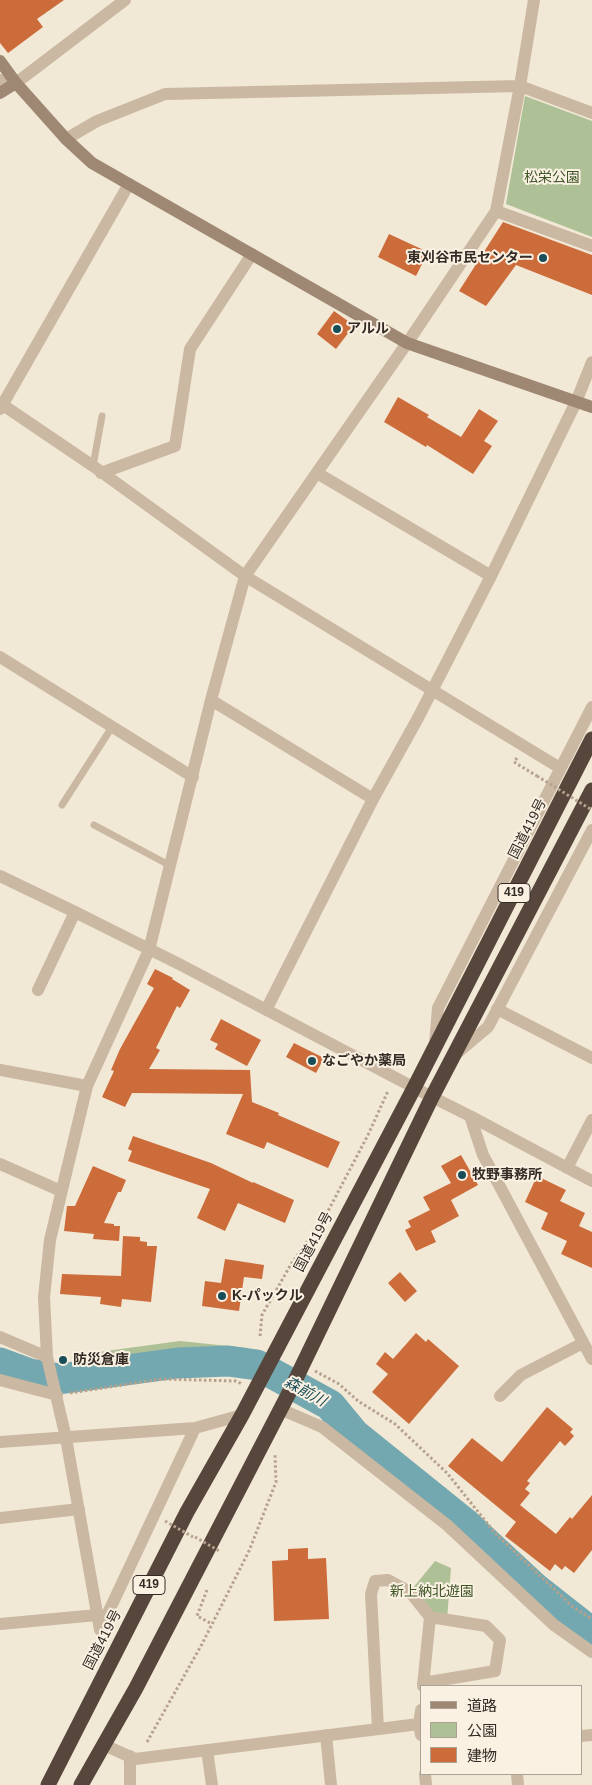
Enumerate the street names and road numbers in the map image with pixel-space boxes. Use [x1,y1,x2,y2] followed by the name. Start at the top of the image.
[506,796,550,862] street label: 国道419号
[498,884,530,902] road number: 419
[291,1209,337,1275] street label: 国道419号
[133,1576,165,1594] road number: 419
[81,1607,125,1673] street label: 国道419号

